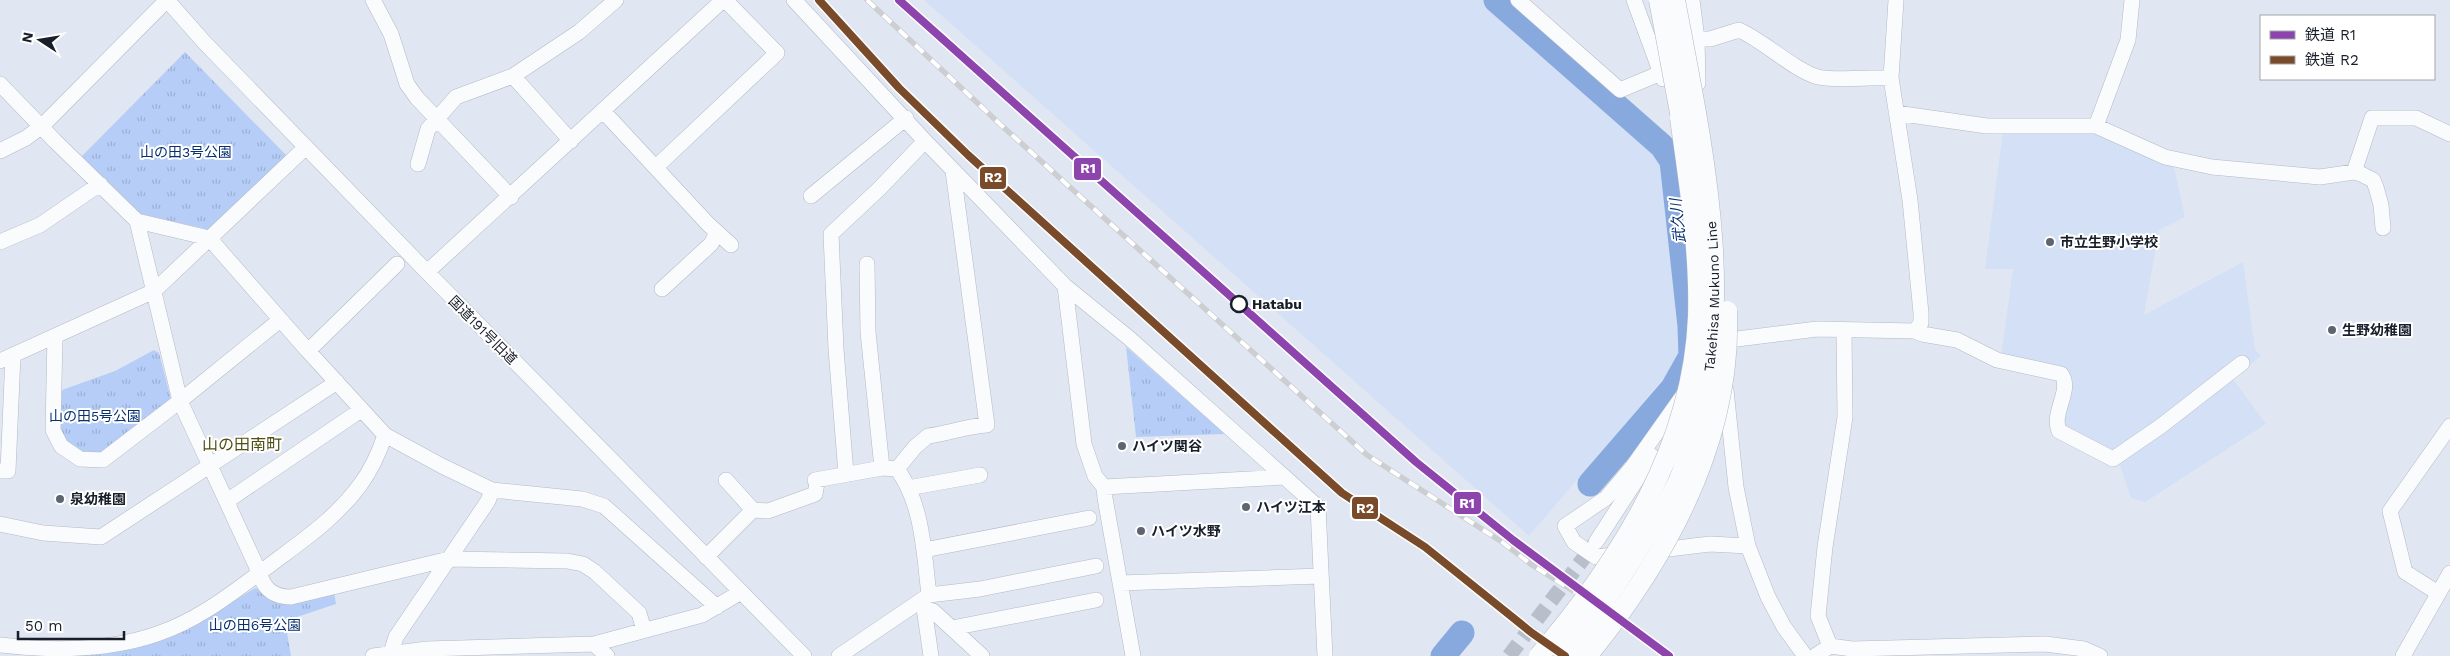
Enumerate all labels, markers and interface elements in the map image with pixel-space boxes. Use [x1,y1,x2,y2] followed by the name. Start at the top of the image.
[15,15,65,65] north arrow
[2260,15,2435,80] legend
[2305,26,2356,44] text: 鉄道 R1
[18,31,36,44] text: N
[2305,51,2359,69] text: 鉄道 R2
[140,144,232,160] park label: 山の田3号公園
[1073,157,1102,181] line badge: R1
[1080,160,1096,176] text: R1
[979,166,1007,190] line badge: R2
[984,169,1002,185] text: R2
[1666,196,1689,244] water label: 武久川
[1701,220,1722,373] street label: Takehisa Mukuno Line
[2060,234,2158,250] place label: 市立生野小学校
[2044,236,2056,248] marker: 市立生野小学校
[446,293,520,367] street label: 国道191号旧道
[1230,295,1248,313] marker: Hatabu
[1252,296,1302,312] place label: Hatabu
[2342,322,2412,338] place label: 生野幼稚園
[2326,324,2338,336] marker: 生野幼稚園
[49,408,141,424] park label: 山の田5号公園
[202,435,282,454] district label: 山の田南町
[1132,438,1203,454] place label: ハイツ関谷
[1116,440,1128,452] marker: ハイツ関谷
[70,491,126,507] place label: 泉幼稚園
[1453,491,1482,515] line badge: R1
[54,493,66,505] marker: 泉幼稚園
[1459,495,1475,511] text: R1
[1351,496,1379,520] line badge: R2
[1256,499,1326,515] place label: ハイツ江本
[1356,500,1374,516] text: R2
[1240,501,1252,513] marker: ハイツ江本
[1151,523,1221,539] place label: ハイツ水野
[1135,525,1147,537] marker: ハイツ水野
[18,608,124,640] scale bar
[25,617,62,635] text: 50 m
[209,617,301,633] park label: 山の田6号公園

